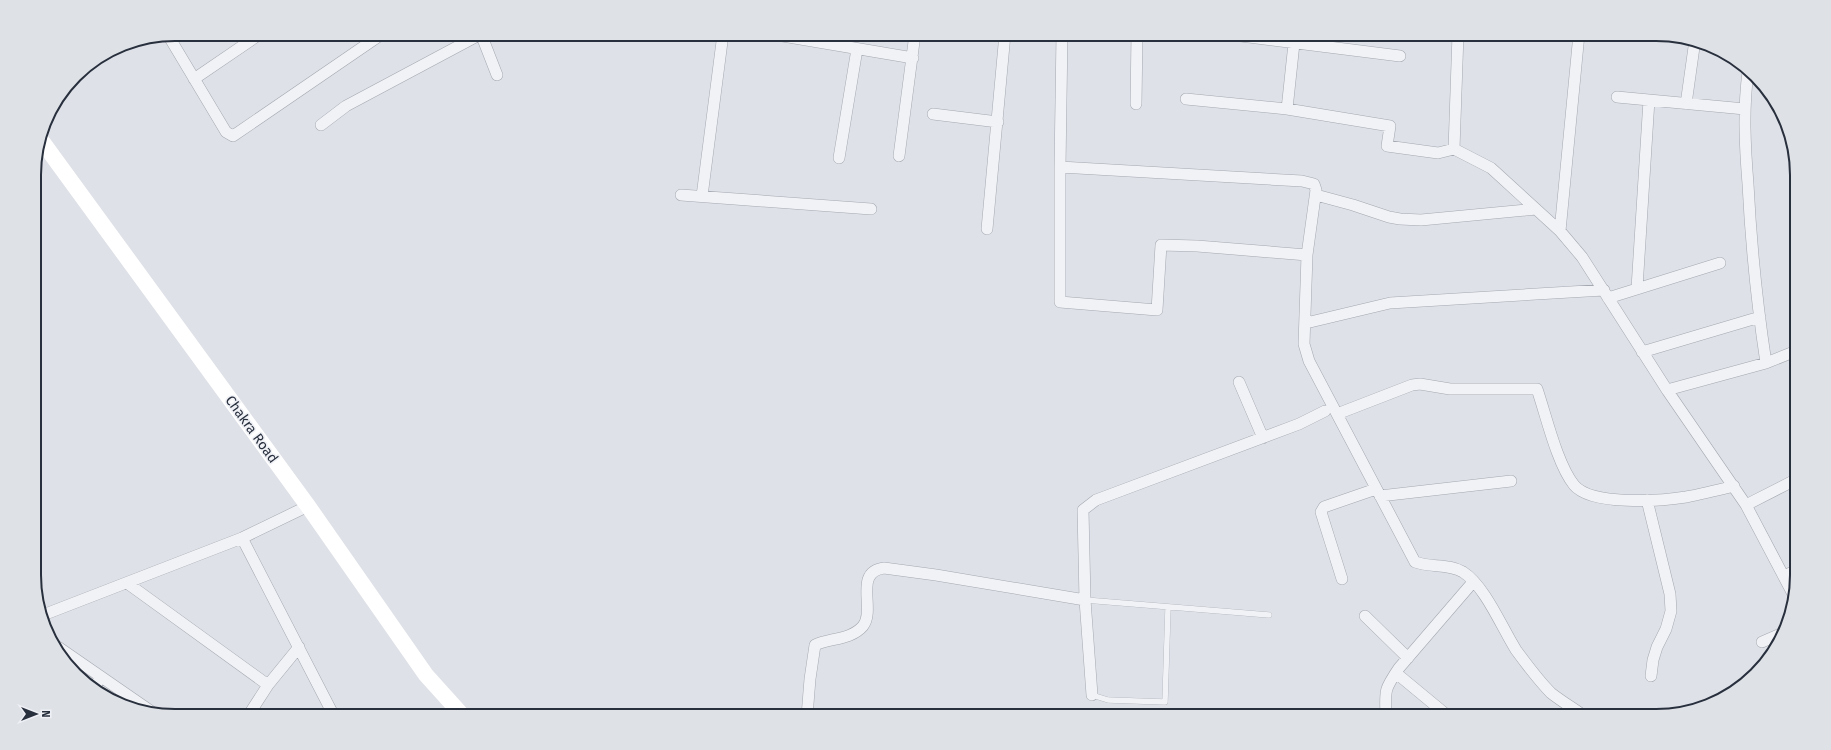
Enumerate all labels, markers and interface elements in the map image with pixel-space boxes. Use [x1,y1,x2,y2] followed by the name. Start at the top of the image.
[221,392,282,466] street label: Chakra Road
[16,694,56,734] north arrow
[39,710,52,718] text: N

